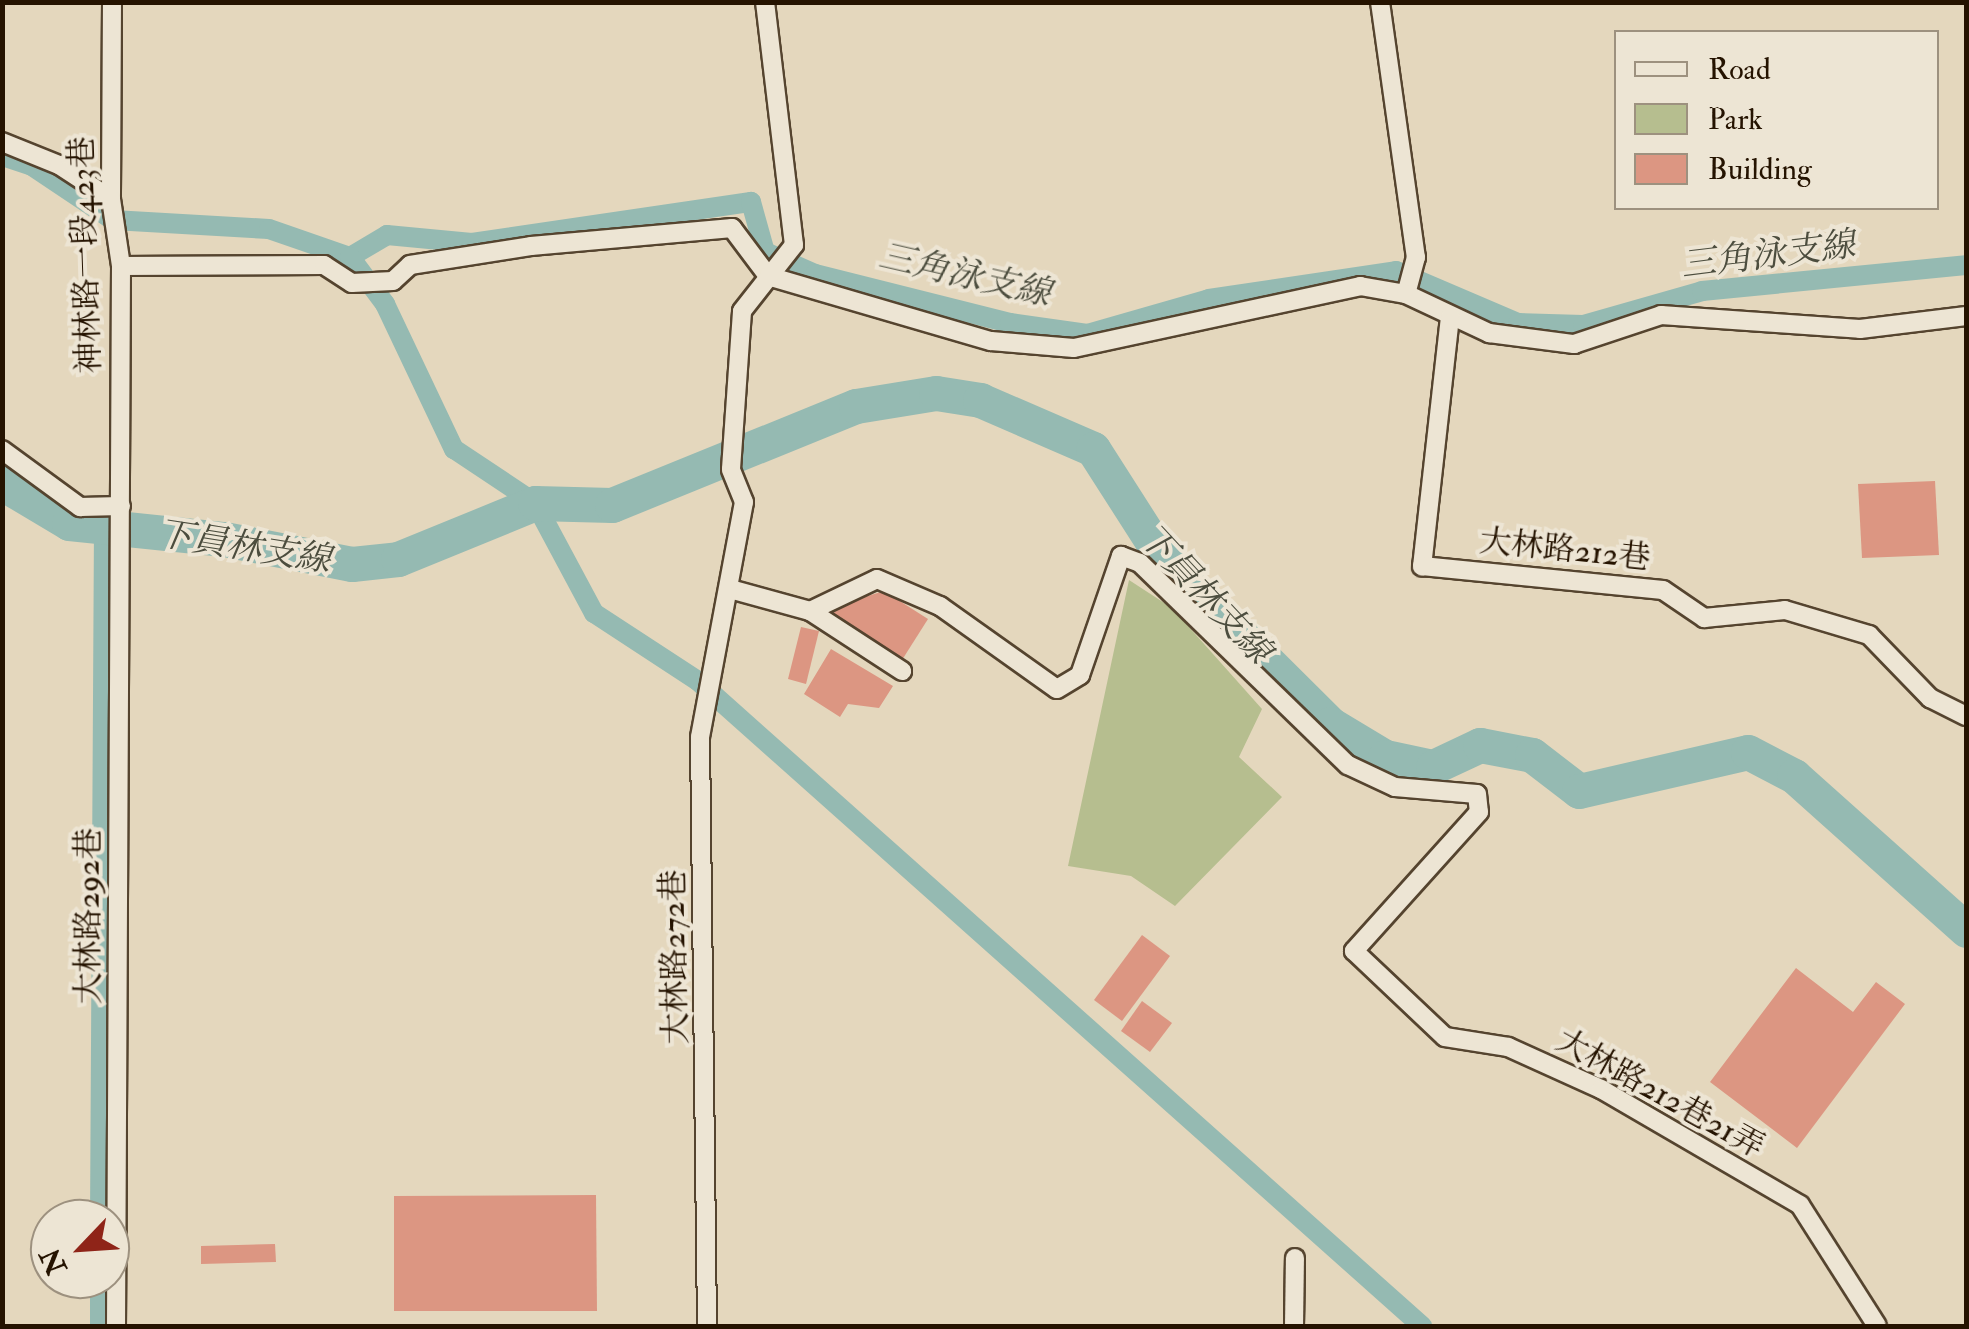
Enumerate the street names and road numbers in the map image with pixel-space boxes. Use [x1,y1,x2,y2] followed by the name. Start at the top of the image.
[63,136,109,374] street label: 神林路一段423巷
[1478,522,1652,578] street label: 大林路212巷
[70,828,108,1004] street label: 大林路292巷
[654,869,696,1045] street label: 大林路272巷
[1549,1021,1771,1167] street label: 大林路212巷21弄

